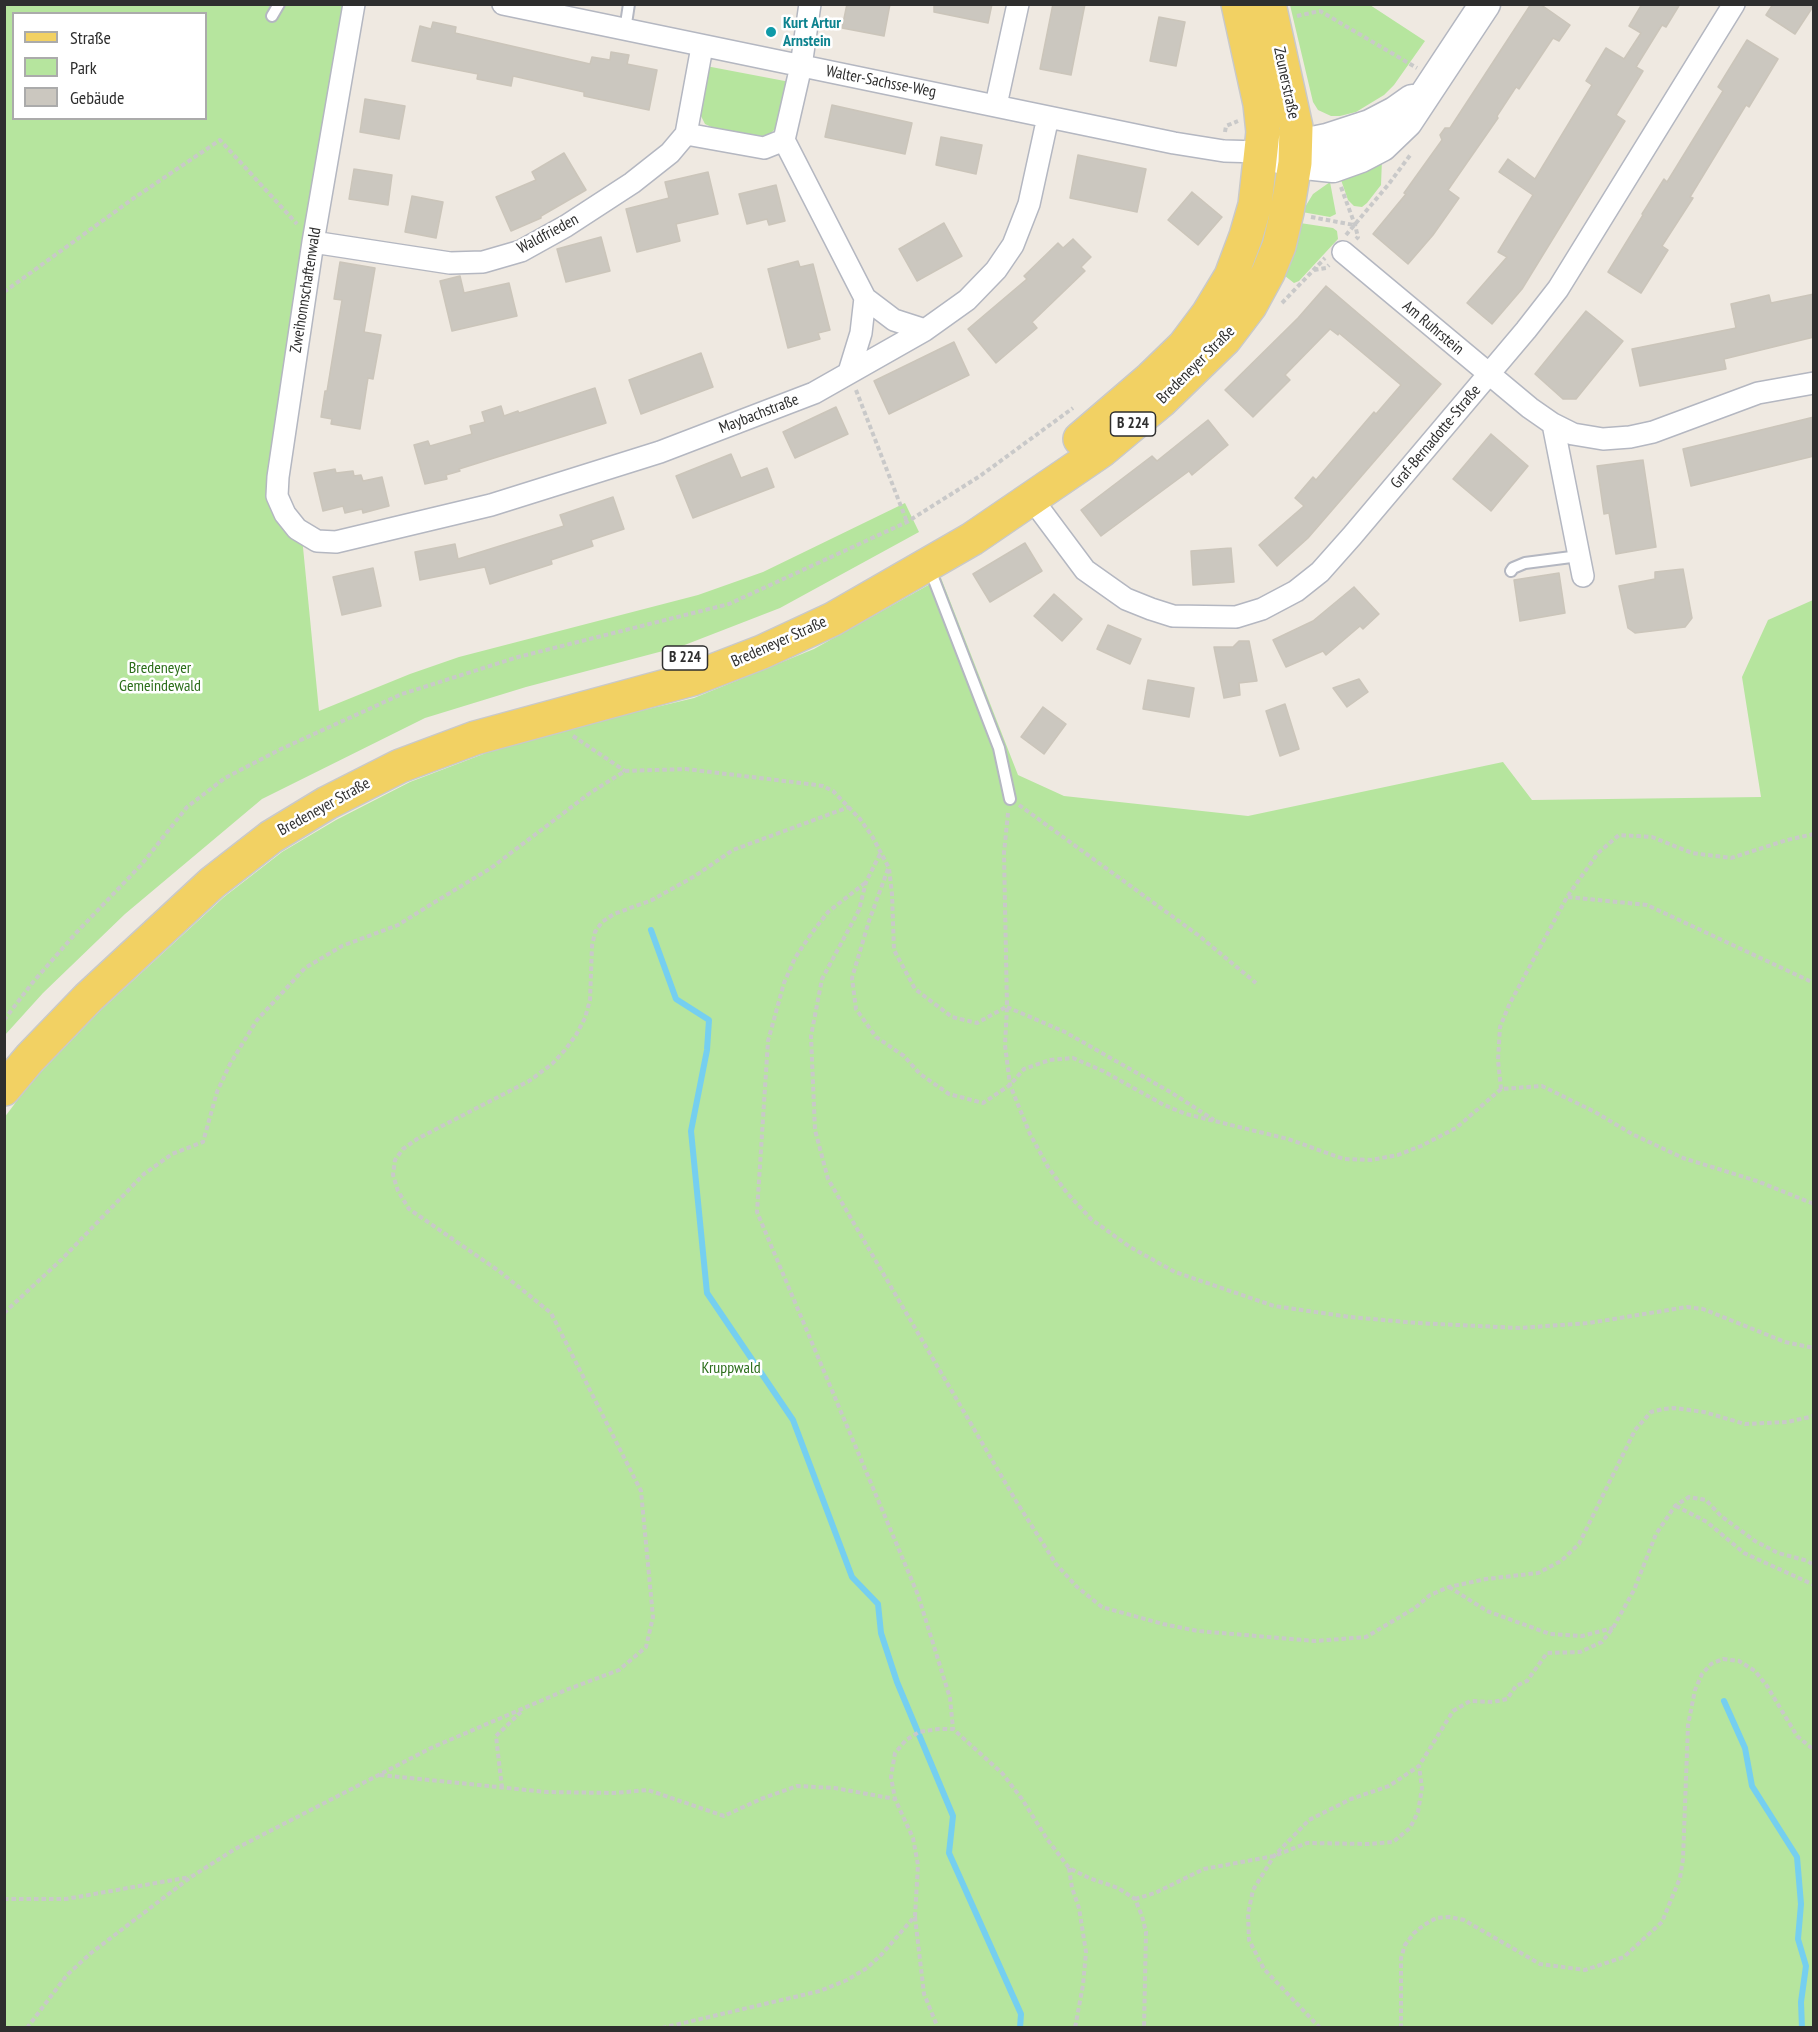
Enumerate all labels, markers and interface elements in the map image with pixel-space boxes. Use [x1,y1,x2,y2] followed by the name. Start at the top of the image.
[12,12,207,120] legend
[783,13,841,51] place label: Kurt Artur Arnstein
[764,25,778,39] marker: Kurt Artur Arnstein
[70,26,111,49] text: Straße
[1269,45,1303,121] street label: Zeunerstraße
[70,56,97,79] text: Park
[824,62,938,102] street label: Walter-Sachsse-Weg
[70,86,124,109] text: Gebäude
[514,210,582,258] street label: Waldfrieden
[287,226,325,354] street label: Zweihonnschaftenwald
[1398,297,1468,359] street label: Am Ruhrstein
[1153,322,1239,408] street label: Bredeneyer Straße
[1387,381,1485,493] street label: Graf-Bernadotte-Straße
[716,390,802,438] street label: Maybachstraße
[1110,412,1156,436] road number: B 224
[728,612,830,672] street label: Bredeneyer Straße
[662,646,708,670] road number: B 224
[119,658,201,696] park label: Bredeneyer Gemeindewald
[275,774,373,840] street label: Bredeneyer Straße
[701,1358,761,1378] park label: Kruppwald

